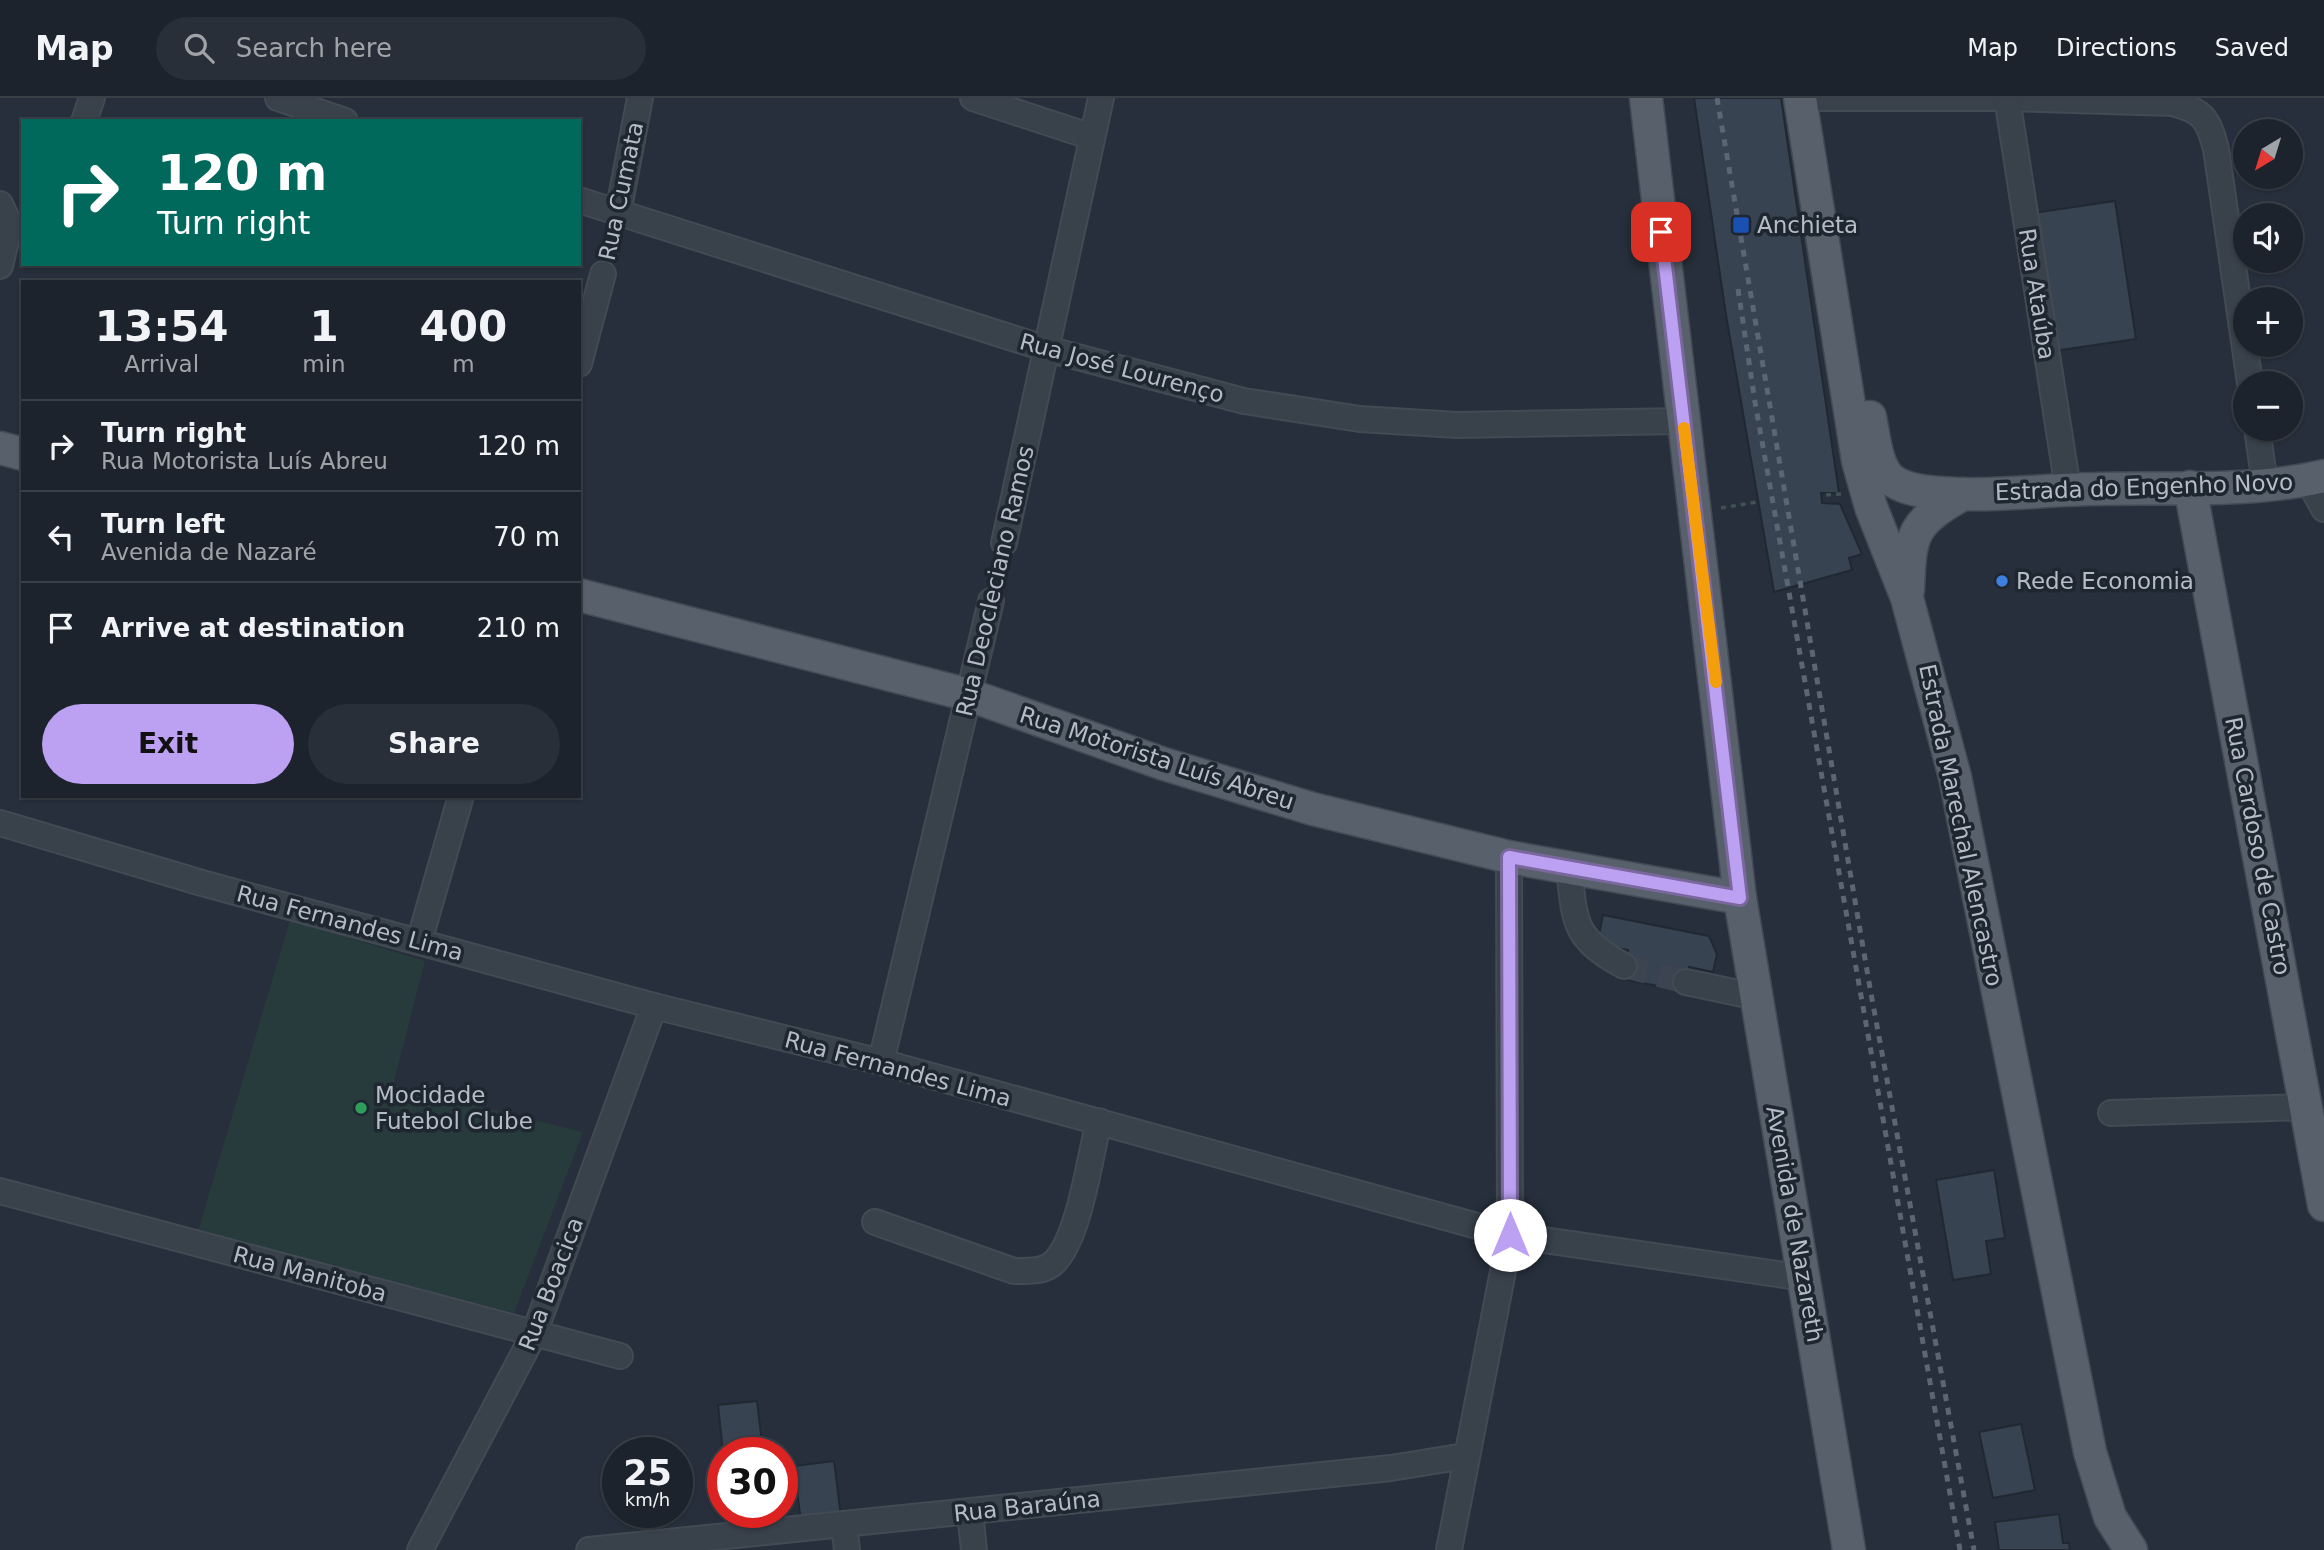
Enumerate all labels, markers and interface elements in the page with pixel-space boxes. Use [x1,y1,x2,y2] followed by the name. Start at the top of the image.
[156,17,646,80] search box
[35,29,114,68] text: Map
[180,29,218,67] icon: search
[236,33,392,63] text: Search here
[1967,34,2018,62] text: Map
[2056,34,2177,62] text: Directions
[2215,34,2289,62] text: Saved
[594,119,648,263] street label: Rua Cumata
[2233,119,2303,189] north arrow
[2233,119,2303,441] map controls
[157,145,327,202] text: 120 m
[42,147,133,238] icon: right
[1631,202,1691,262] pin
[2233,203,2303,273] button: sound
[157,204,310,242] text: Turn right
[1757,212,1858,238] place label: Anchieta
[1642,213,1680,251] icon: arrive
[1731,215,1751,235] marker: Anchieta
[2014,226,2060,362] street label: Rua Ataúba
[2233,287,2303,357] button: +
[95,302,229,351] text: 13:54
[309,302,339,351] text: 1
[420,302,507,351] text: 400
[1017,328,1227,408] street label: Rua José Lourenço
[124,351,199,377] text: Arrival
[302,351,346,377] text: min
[452,351,475,377] text: m
[2233,371,2303,441] button: −
[101,418,246,448] text: Turn right
[42,427,80,465] icon: right
[477,431,560,461] text: 120 m
[951,443,1039,719] street label: Rua Deocleciano Ramos
[101,448,388,474] text: Rua Motorista Luís Abreu
[1994,469,2294,505] street label: Estrada do Engenho Novo
[101,509,225,539] text: Turn left
[42,518,80,556] icon: left
[493,522,560,552] text: 70 m
[101,539,317,565] text: Avenida de Nazaré
[2016,568,2194,594] place label: Rede Economia
[1994,573,2010,589] marker: Rede Economia
[42,609,80,647] icon: arrive
[101,613,405,643] text: Arrive at destination
[477,613,560,643] text: 210 m
[1914,662,2008,988] street label: Estrada Marechal Alencastro
[1017,701,1297,815] street label: Rua Motorista Luís Abreu
[42,704,294,784] button: Exit
[308,704,560,784] button: Share
[2220,715,2296,977] street label: Rua Cardoso de Castro
[234,880,466,966] street label: Rua Fernandes Lima
[782,1026,1014,1112] street label: Rua Fernandes Lima
[375,1082,533,1134] place label: Mocidade Futebol Clube
[353,1100,369,1116] marker: Mocidade Futebol Clube
[1761,1104,1829,1344] street label: Avenida de Nazareth
[1473,1198,1547,1272] position arrow
[514,1214,588,1354] street label: Rua Boacica
[231,1241,389,1307] street label: Rua Manitoba
[707,1437,798,1528] speed limit sign: 30
[623,1453,672,1493] text: 25
[952,1485,1102,1527] street label: Rua Baraúna
[625,1489,670,1510] text: km/h

